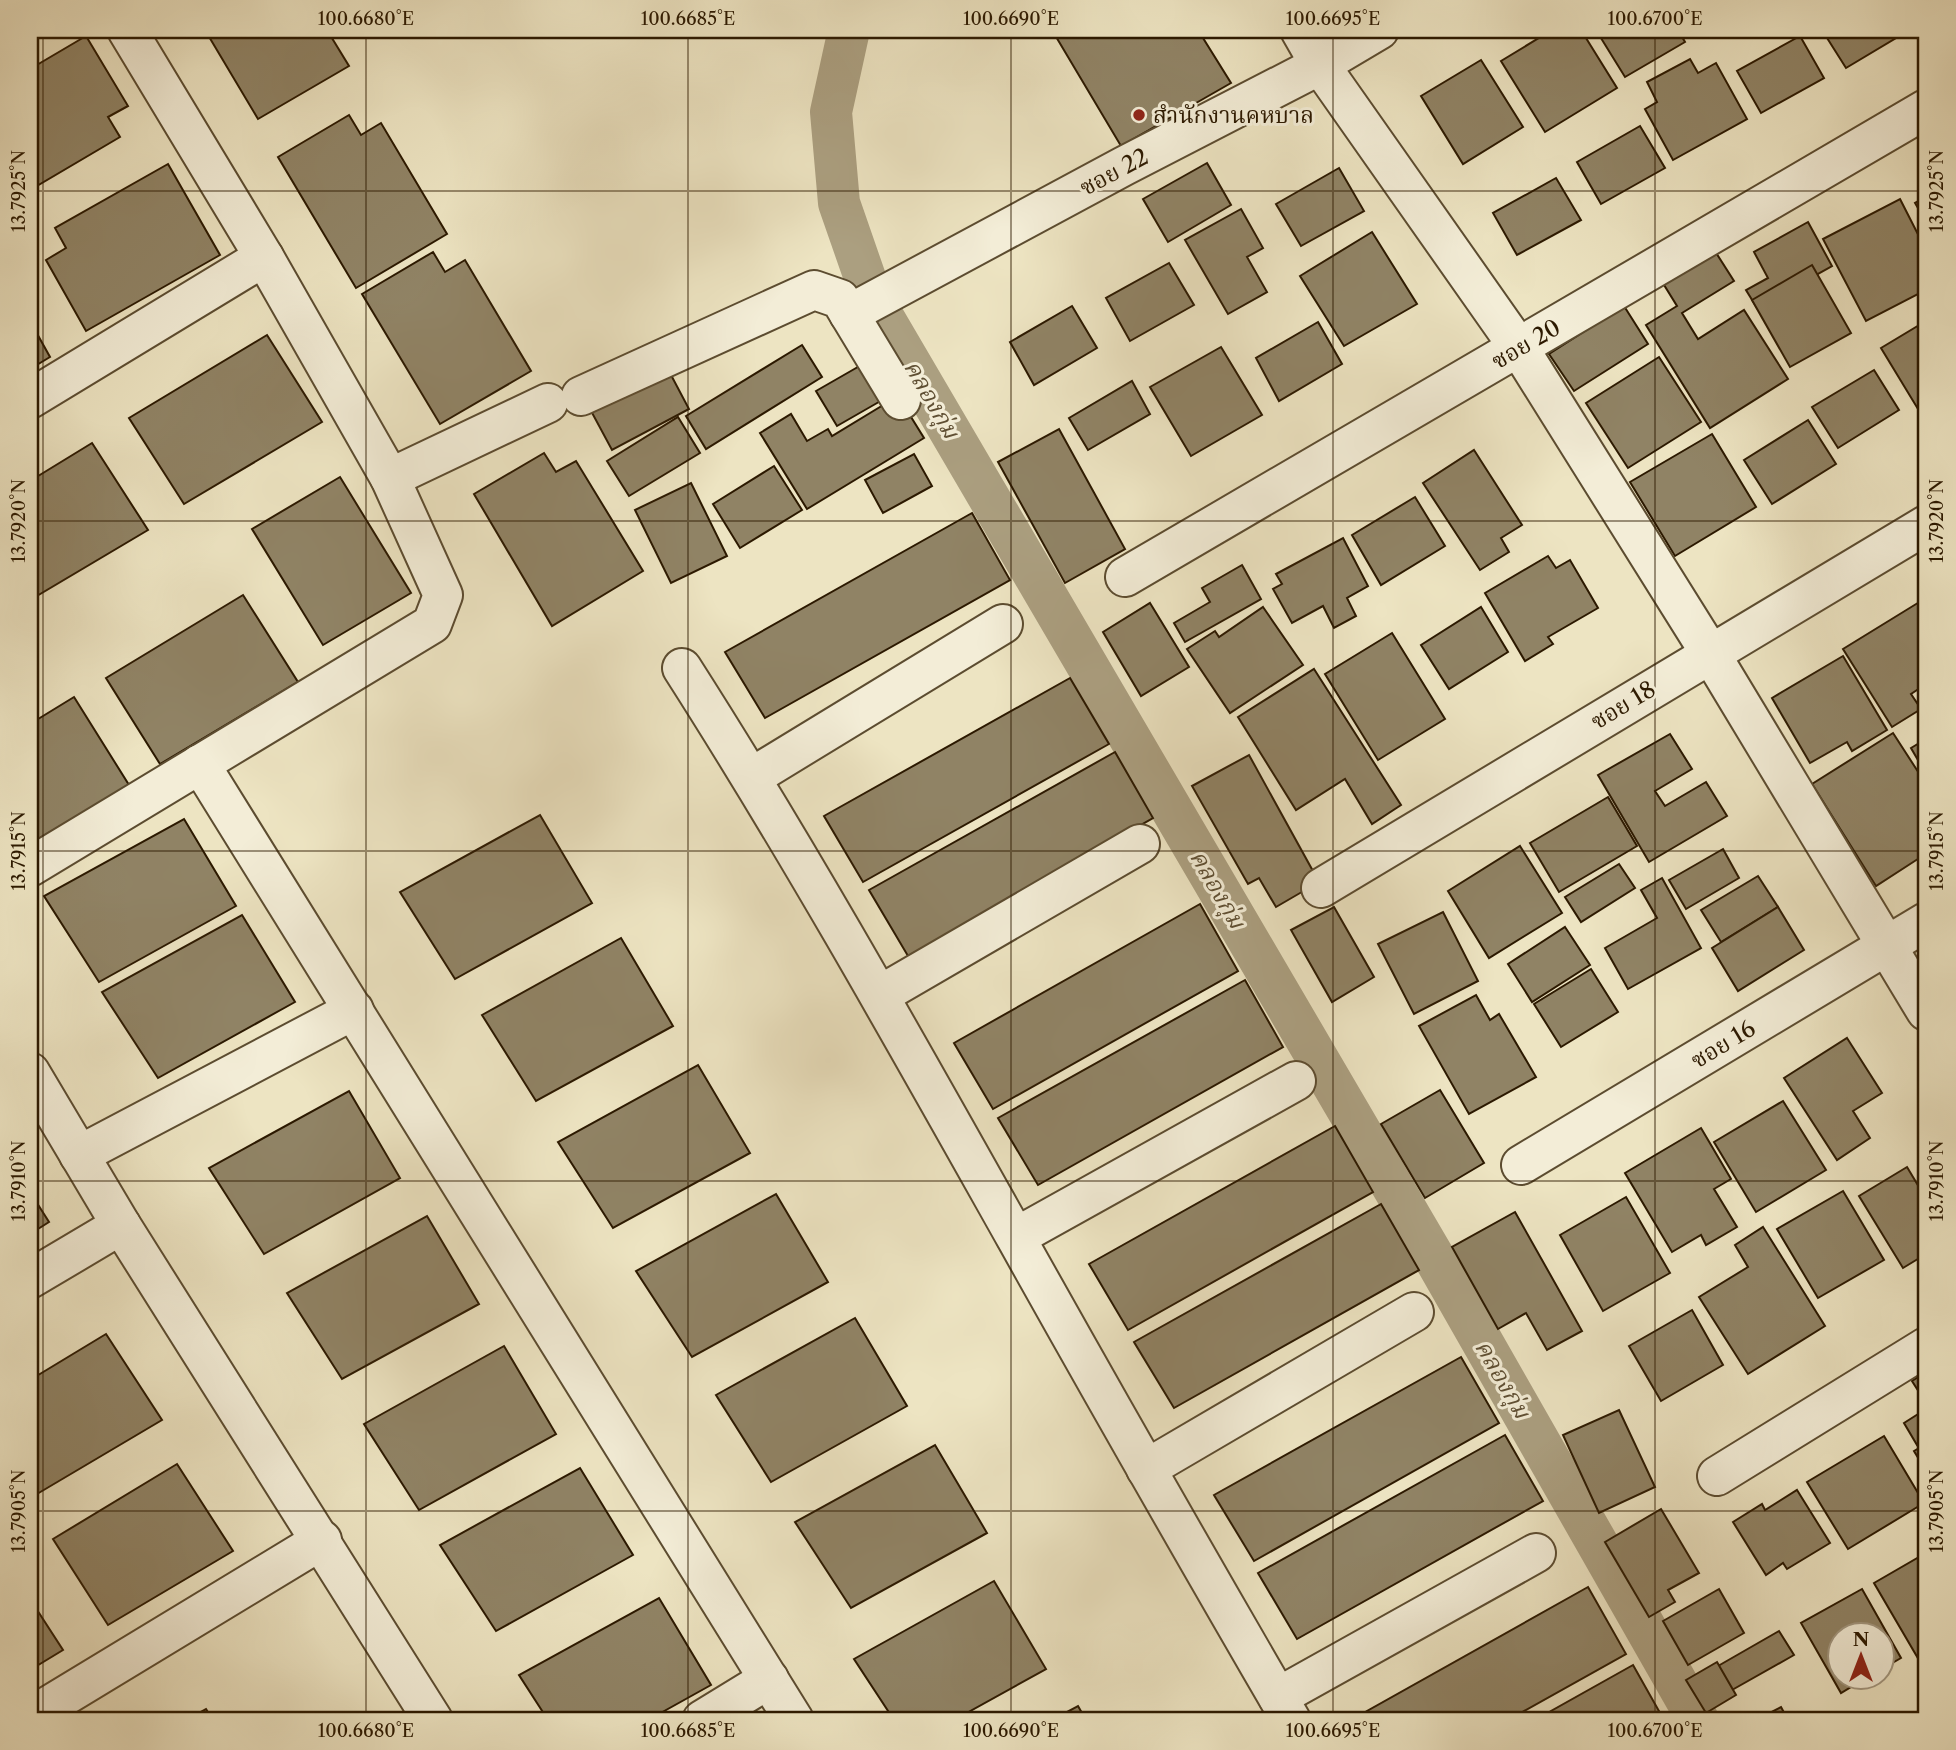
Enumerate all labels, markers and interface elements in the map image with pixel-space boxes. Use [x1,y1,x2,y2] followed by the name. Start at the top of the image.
[318,8,414,30] text: 100.6680°E
[641,8,735,30] text: 100.6685°E
[963,8,1059,30] text: 100.6690°E
[1286,8,1380,30] text: 100.6695°E
[1607,8,1703,30] text: 100.6700°E
[1153,101,1314,129] place label: สำนักงานคหบาล
[1131,107,1147,123] marker: สำนักงานคหบาล
[1075,142,1153,202] street label: ซอย 22
[8,150,30,232] text: 13.7925°N
[1926,150,1948,232] text: 13.7925°N
[1487,313,1565,375] street label: ซอย 20
[896,355,967,446] water label: คลองกุ่ม
[8,479,30,563] text: 13.7920°N
[1926,479,1948,563] text: 13.7920°N
[1586,675,1660,735] street label: ซอย 18
[8,811,30,891] text: 13.7915°N
[1926,811,1948,891] text: 13.7915°N
[1182,845,1253,936] water label: คลองกุ่ม
[1686,1014,1760,1074] street label: ซอย 16
[8,1140,30,1222] text: 13.7910°N
[1926,1140,1948,1222] text: 13.7910°N
[1467,1335,1538,1426] water label: คลองกุ่ม
[8,1469,30,1553] text: 13.7905°N
[1926,1469,1948,1553] text: 13.7905°N
[1826,1620,1896,1690] north arrow
[1853,1628,1869,1651] text: N
[318,1720,414,1742] text: 100.6680°E
[641,1720,735,1742] text: 100.6685°E
[963,1720,1059,1742] text: 100.6690°E
[1286,1720,1380,1742] text: 100.6695°E
[1607,1720,1703,1742] text: 100.6700°E

